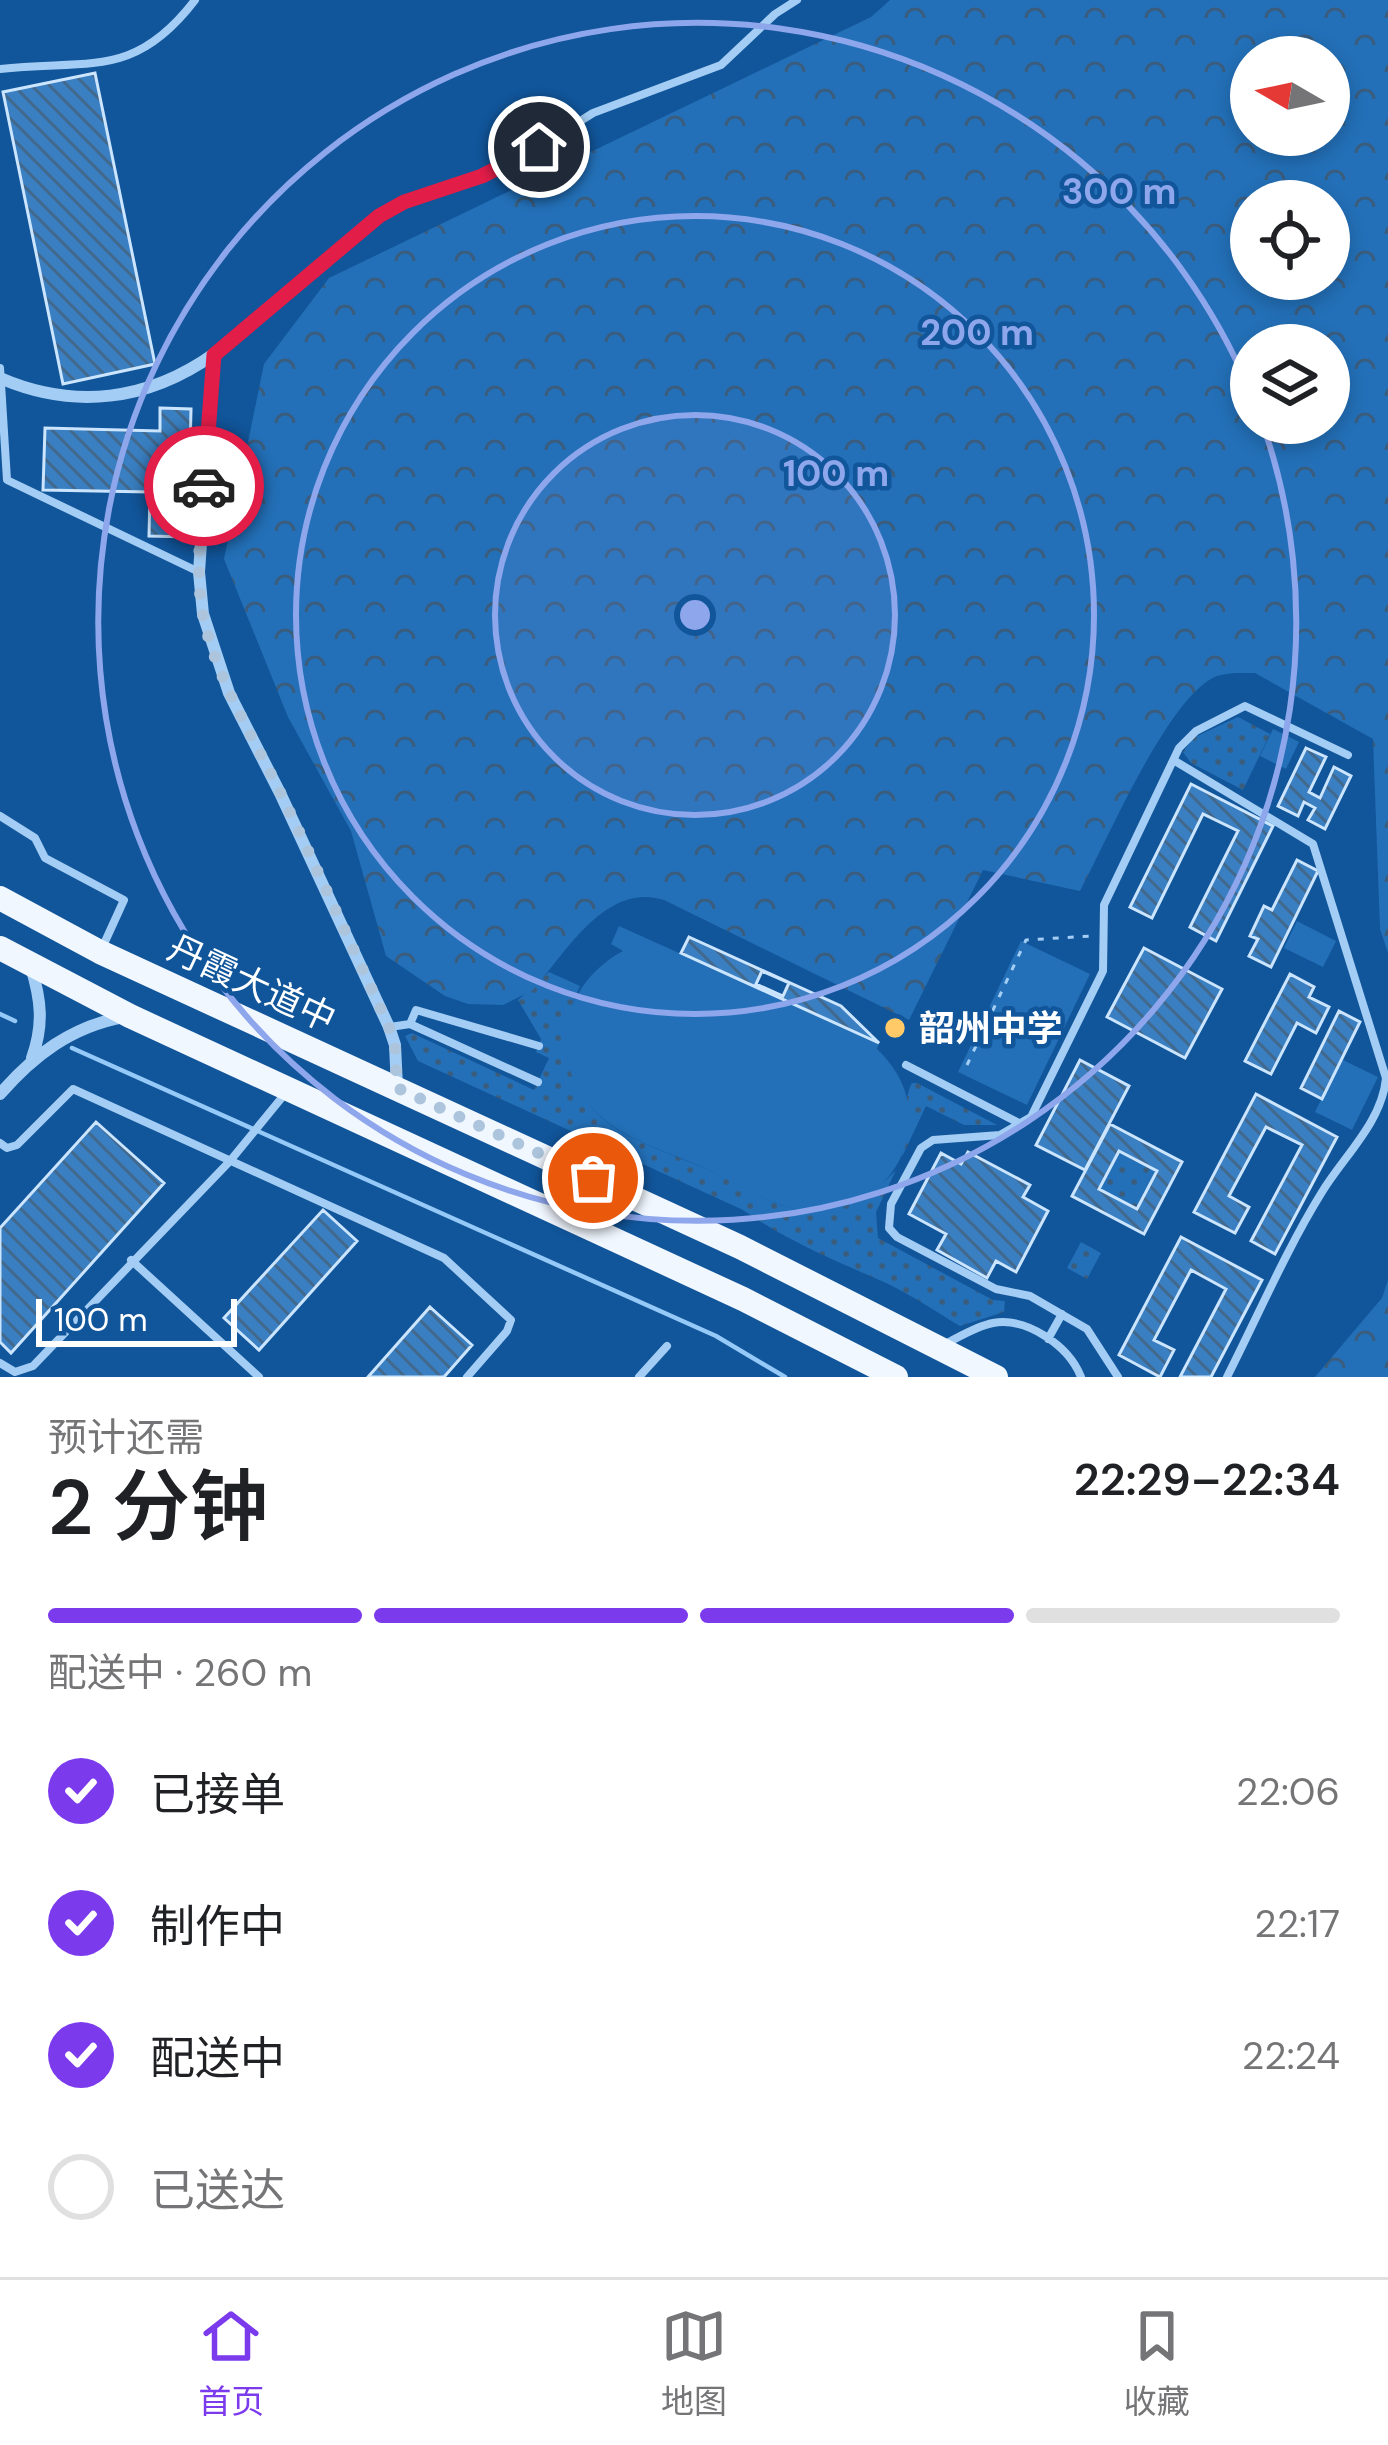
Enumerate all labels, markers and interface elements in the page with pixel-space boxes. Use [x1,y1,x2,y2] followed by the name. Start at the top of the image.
[1230,36,1350,156] north arrow
[1230,36,1350,444] map controls
[488,96,590,198] pin
[506,114,572,180] icon: home
[1062,168,1176,215] text: 300 m
[1230,180,1350,300] button: locate
[920,309,1034,356] text: 200 m
[1230,324,1350,444] button: layers
[144,426,264,546] courier
[783,450,889,497] text: 100 m
[171,453,237,519] icon: car
[674,594,716,636] centre of rings
[160,924,343,1043] street label: 丹霞大道中
[919,1005,1063,1052] place label: 韶州中学
[882,1015,908,1041] marker: 韶州中学
[542,1127,644,1229] pin
[560,1145,626,1211] icon: bag
[36,1293,237,1346] scale bar
[54,1298,148,1341] text: 100 m
[48,1412,204,1463] text: 预计还需
[1074,1450,1340,1509] text: 22:29–22:34
[48,1457,268,1558] text: 2 分钟
[48,1647,312,1698] text: 配送中 · 260 m
[48,1758,114,1824] icon: check
[150,1765,285,1824] text: 已接单
[1236,1766,1340,1817] text: 22:06
[48,1890,114,1956] icon: check
[150,1897,285,1956] text: 制作中
[1254,1898,1340,1949] text: 22:17
[48,2022,114,2088] icon: check
[150,2029,285,2088] text: 配送中
[1242,2030,1340,2081] text: 22:24
[150,2161,285,2220] text: 已送达
[198,2303,264,2423] tab: 首页
[661,2303,727,2423] tab: 地图
[1124,2303,1190,2423] tab: 收藏

